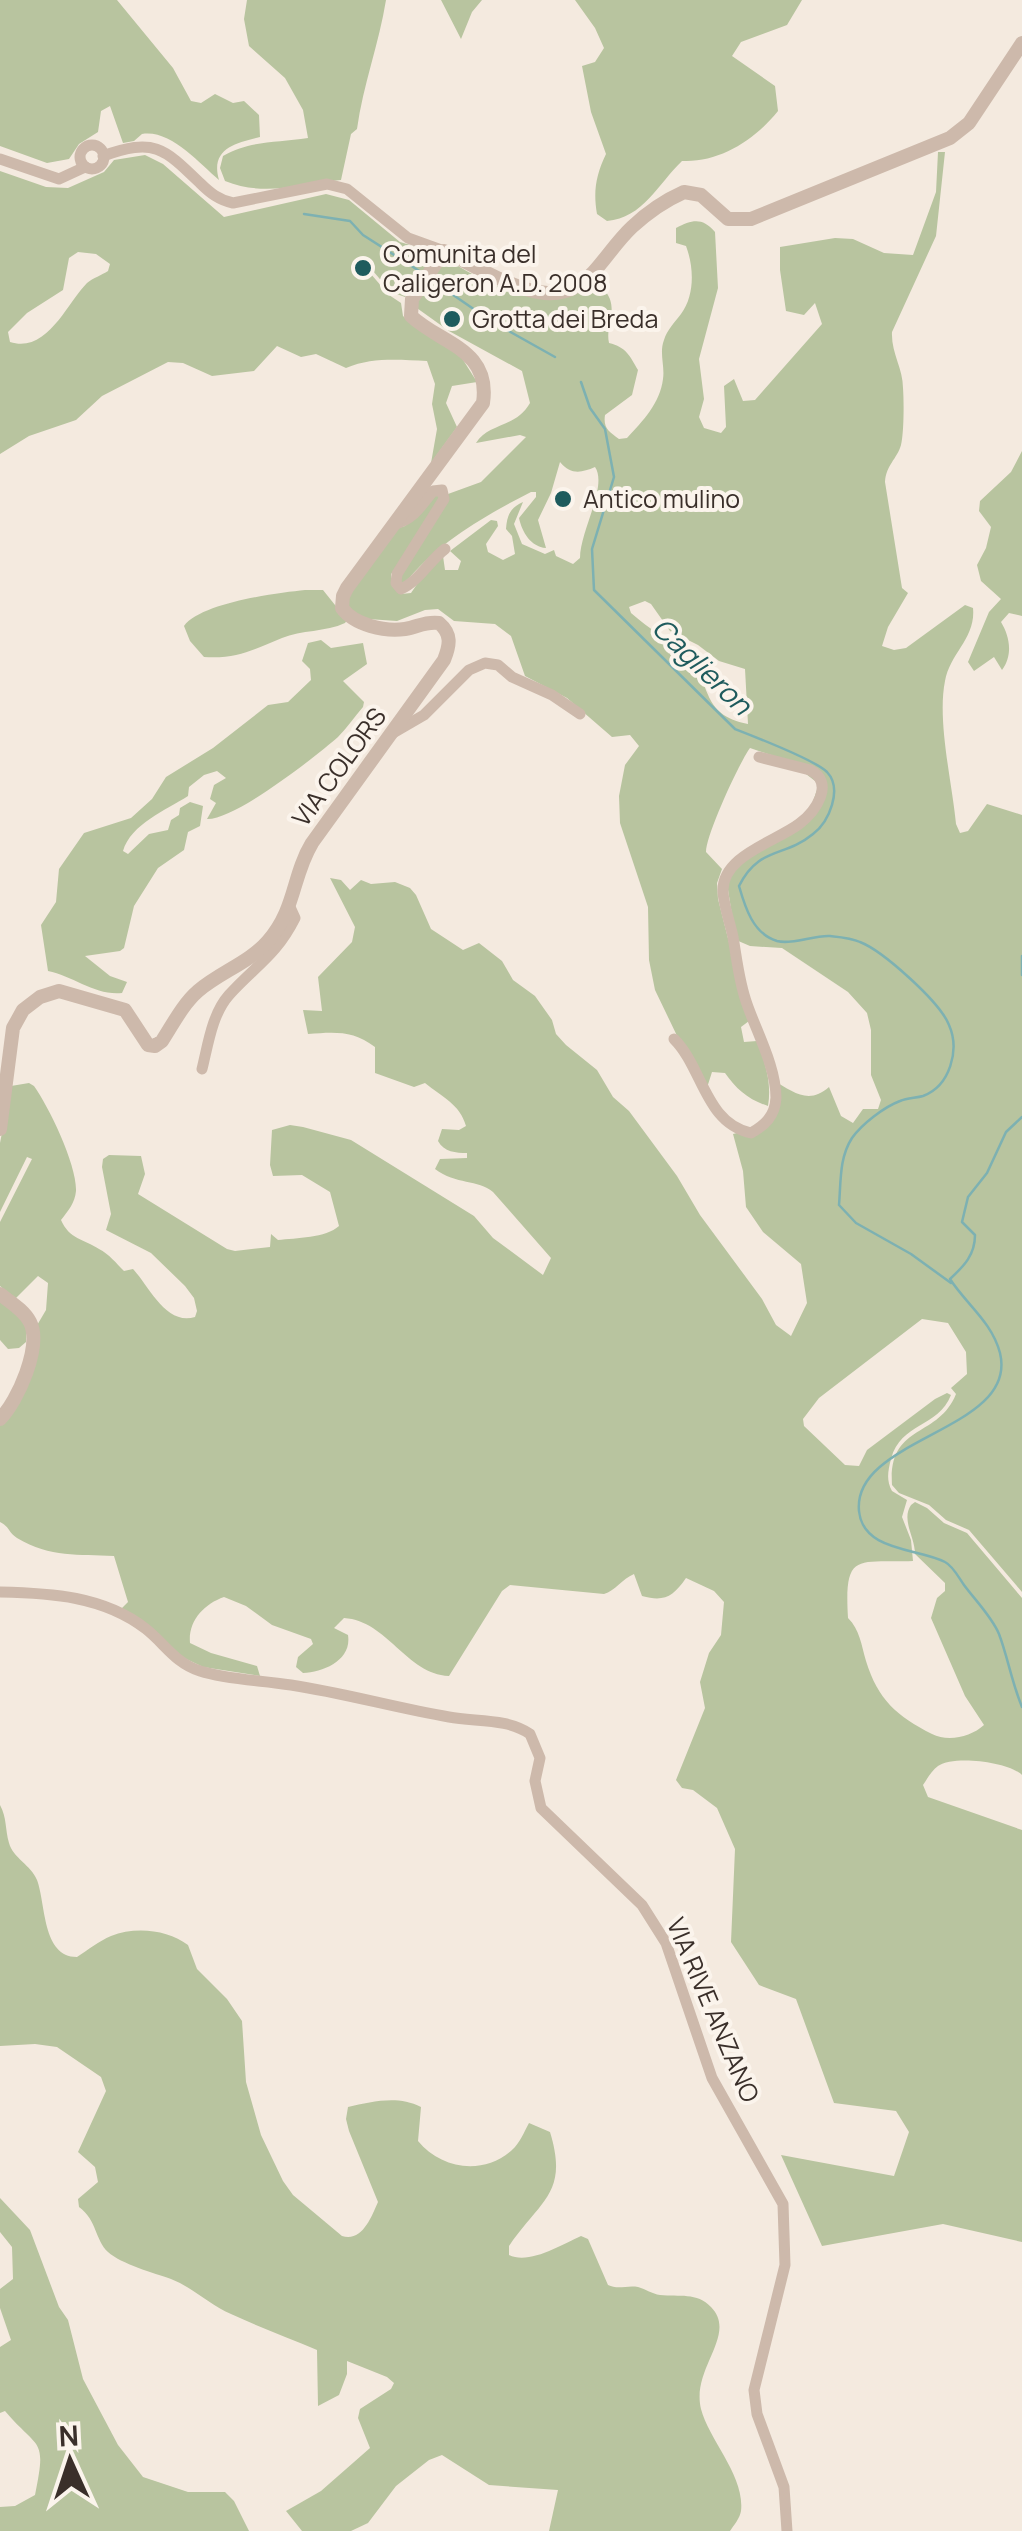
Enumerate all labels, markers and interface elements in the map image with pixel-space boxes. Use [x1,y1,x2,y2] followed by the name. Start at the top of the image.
[383,236,608,300] place label: Comunita del Caligeron A.D. 2008
[352,257,374,279] marker: Comunita del Caligeron A.D. 2008
[472,301,658,336] place label: Grotta dei Breda
[441,308,463,330] marker: Grotta dei Breda
[583,481,740,516] place label: Antico mulino
[552,488,574,510] marker: Antico mulino
[645,608,762,723] water label: Caglieron
[284,700,394,833] street label: VIA COLORS
[659,1912,768,2107] street label: VIA RIVE ANZANO
[20,2411,120,2511] north arrow
[58,2416,80,2455] text: N

